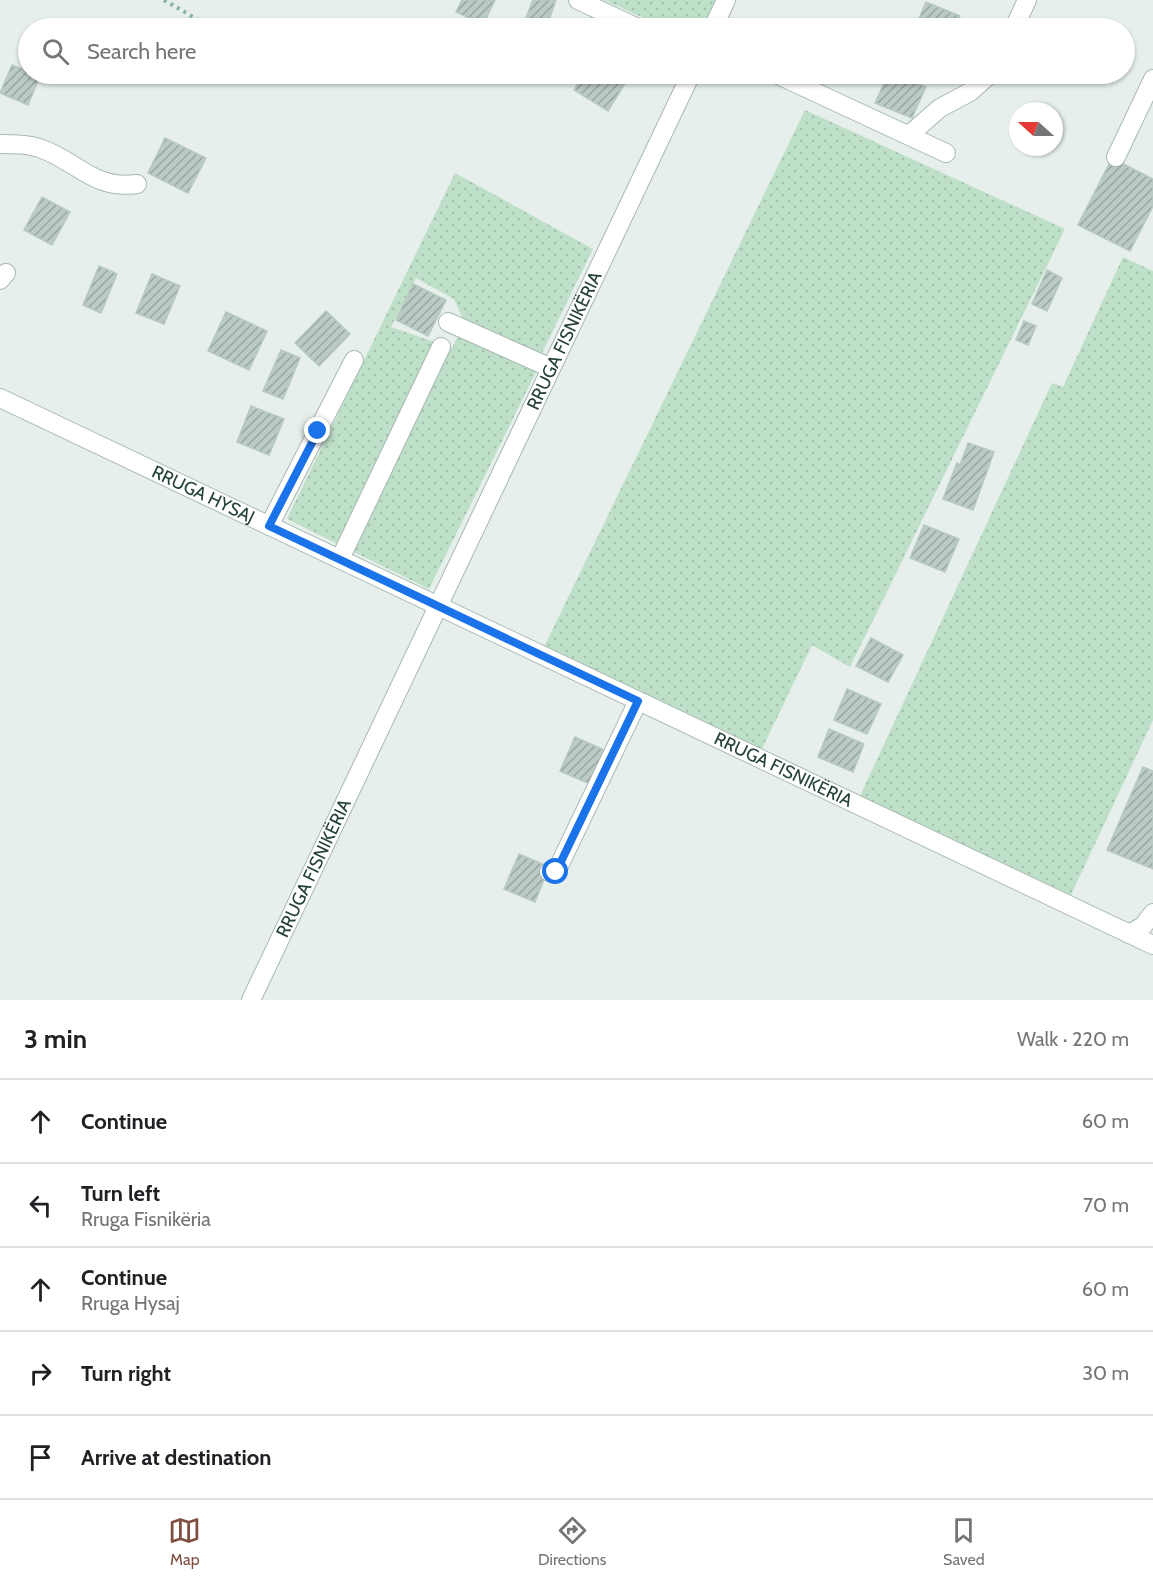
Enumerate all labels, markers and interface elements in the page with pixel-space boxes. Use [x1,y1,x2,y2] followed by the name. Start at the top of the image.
[18,18,1135,84] search box
[39,35,72,68] icon: search
[87,38,196,65] text: Search here
[1009,102,1063,156] north arrow
[522,268,607,413] street label: RRUGA FISNIKËRIA
[304,417,330,443] route end
[148,461,258,528] street label: RRUGA HYSAJ
[711,727,856,812] street label: RRUGA FISNIKËRIA
[271,795,356,941] street label: RRUGA FISNIKËRIA
[542,858,568,884] route start
[24,1023,87,1055] text: 3 min
[1017,1027,1129,1051] text: Walk · 220 m
[24,1105,57,1138] icon: ahead
[81,1108,167,1135] text: Continue
[1082,1109,1129,1133] text: 60 m
[81,1180,160,1207] text: Turn left
[24,1189,57,1222] icon: left
[1083,1193,1129,1217] text: 70 m
[81,1207,211,1231] text: Rruga Fisnikëria
[81,1264,167,1291] text: Continue
[24,1273,57,1306] icon: ahead
[1082,1277,1129,1301] text: 60 m
[81,1291,180,1315] text: Rruga Hysaj
[24,1357,57,1390] icon: right
[81,1360,171,1387] text: Turn right
[1082,1361,1129,1385] text: 30 m
[24,1441,57,1474] icon: arrive
[81,1444,271,1471] text: Arrive at destination
[168,1514,201,1569] tab: Map
[538,1514,606,1569] tab: Directions
[943,1514,985,1569] tab: Saved

